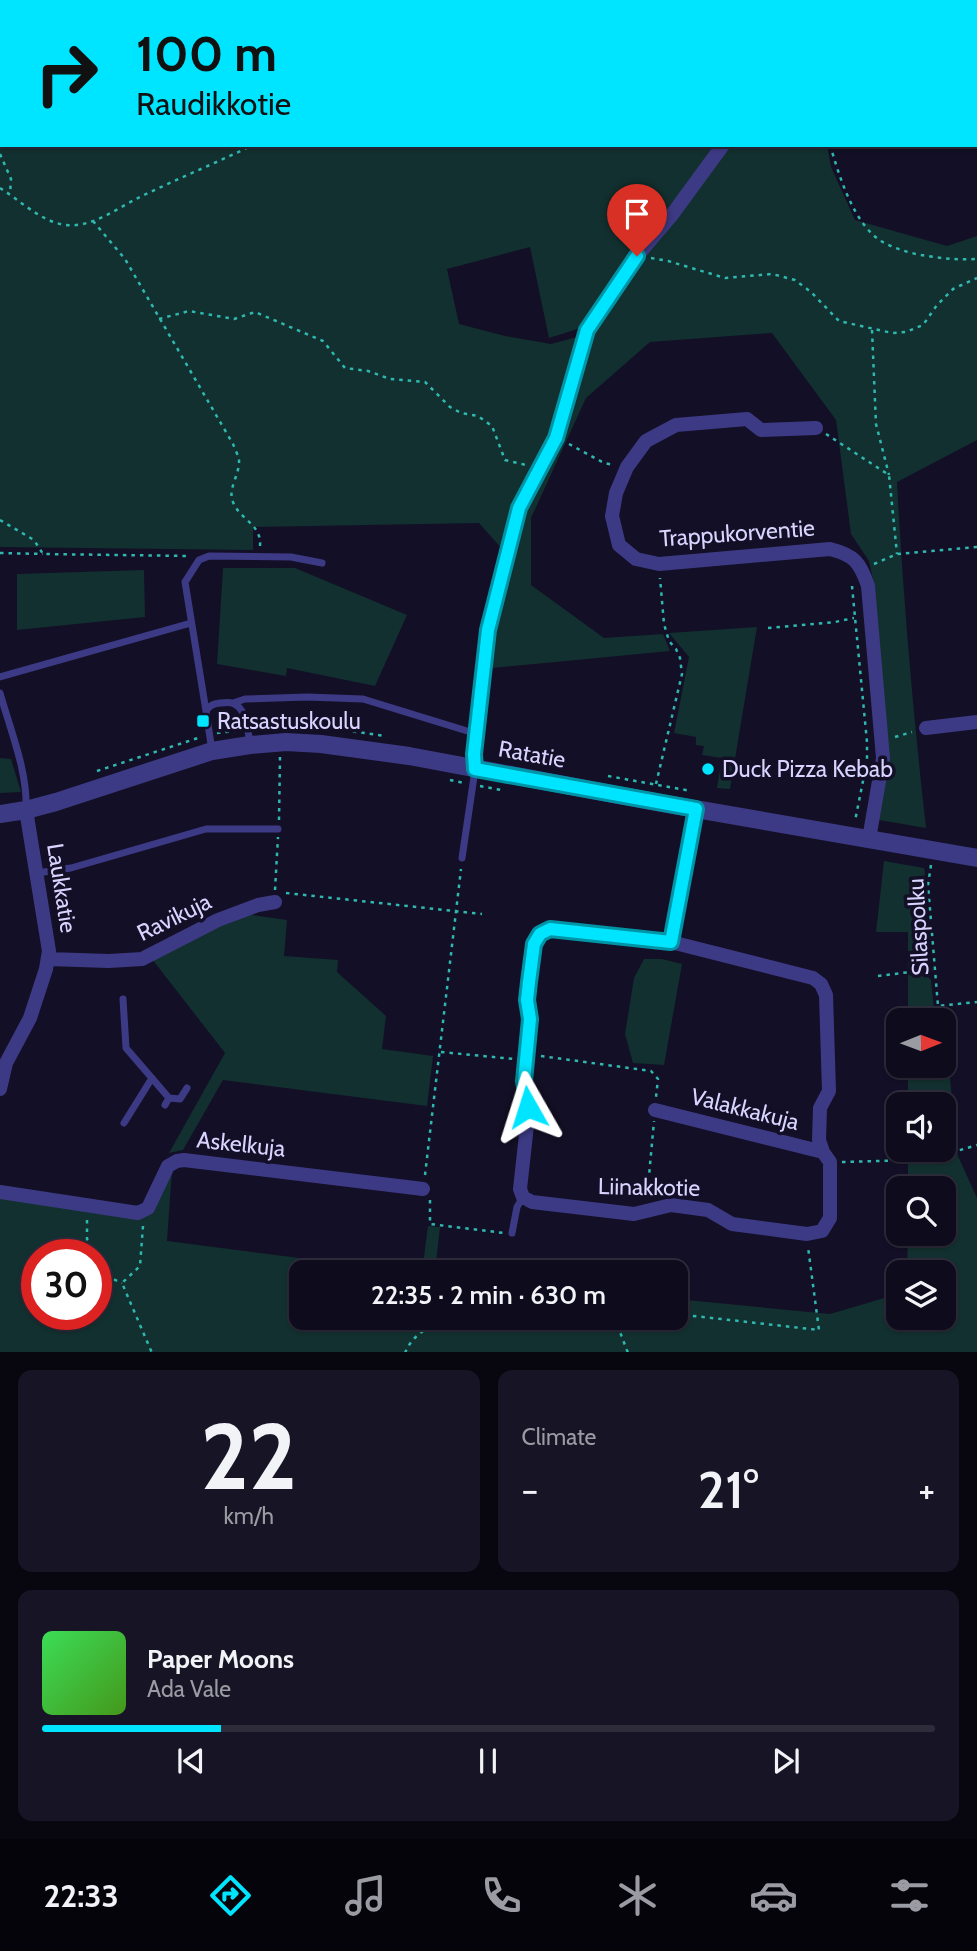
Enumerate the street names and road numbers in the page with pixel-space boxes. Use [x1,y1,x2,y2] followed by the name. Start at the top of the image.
[658,514,816,552] street label: Trappukorventie
[496,734,568,774] street label: Ratatie
[41,841,83,935] street label: Laukkatie
[901,878,935,976] street label: Silaspolku
[132,887,216,947] street label: Ravikuja
[688,1082,802,1136] street label: Valakkakuja
[195,1125,287,1163] street label: Askelkuja
[598,1172,701,1202] street label: Liinakkotie

